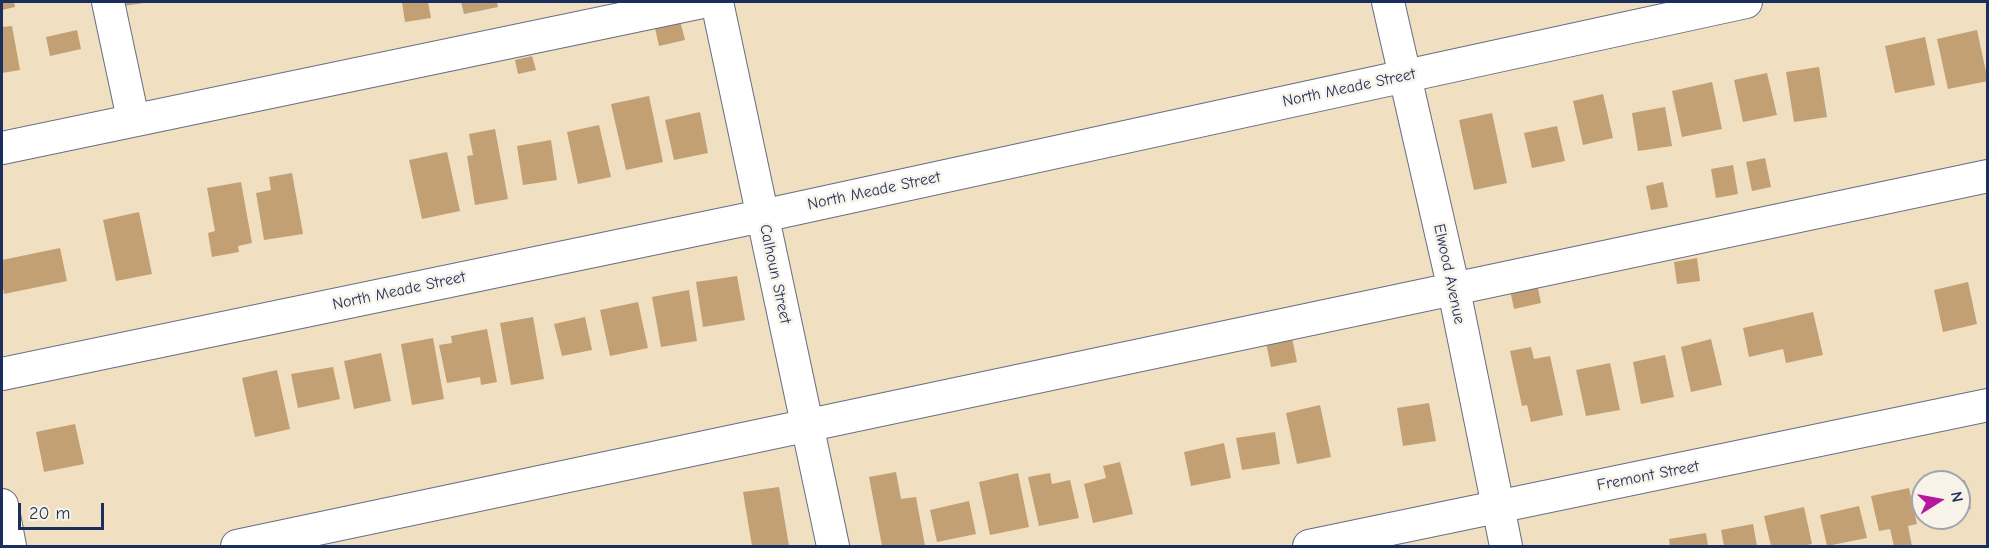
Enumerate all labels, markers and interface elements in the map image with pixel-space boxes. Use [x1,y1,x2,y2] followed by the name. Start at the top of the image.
[1281,65,1417,111] street label: North Meade Street
[806,168,942,214] street label: North Meade Street
[1429,222,1469,326] street label: Elwood Avenue
[755,223,795,325] street label: Calhoun Street
[331,268,467,314] street label: North Meade Street
[1595,457,1701,495] street label: Fremont Street
[1911,470,1971,530] north arrow
[1947,490,1967,504] text: N
[21,491,106,529] scale bar
[29,503,70,524] text: 20 m

